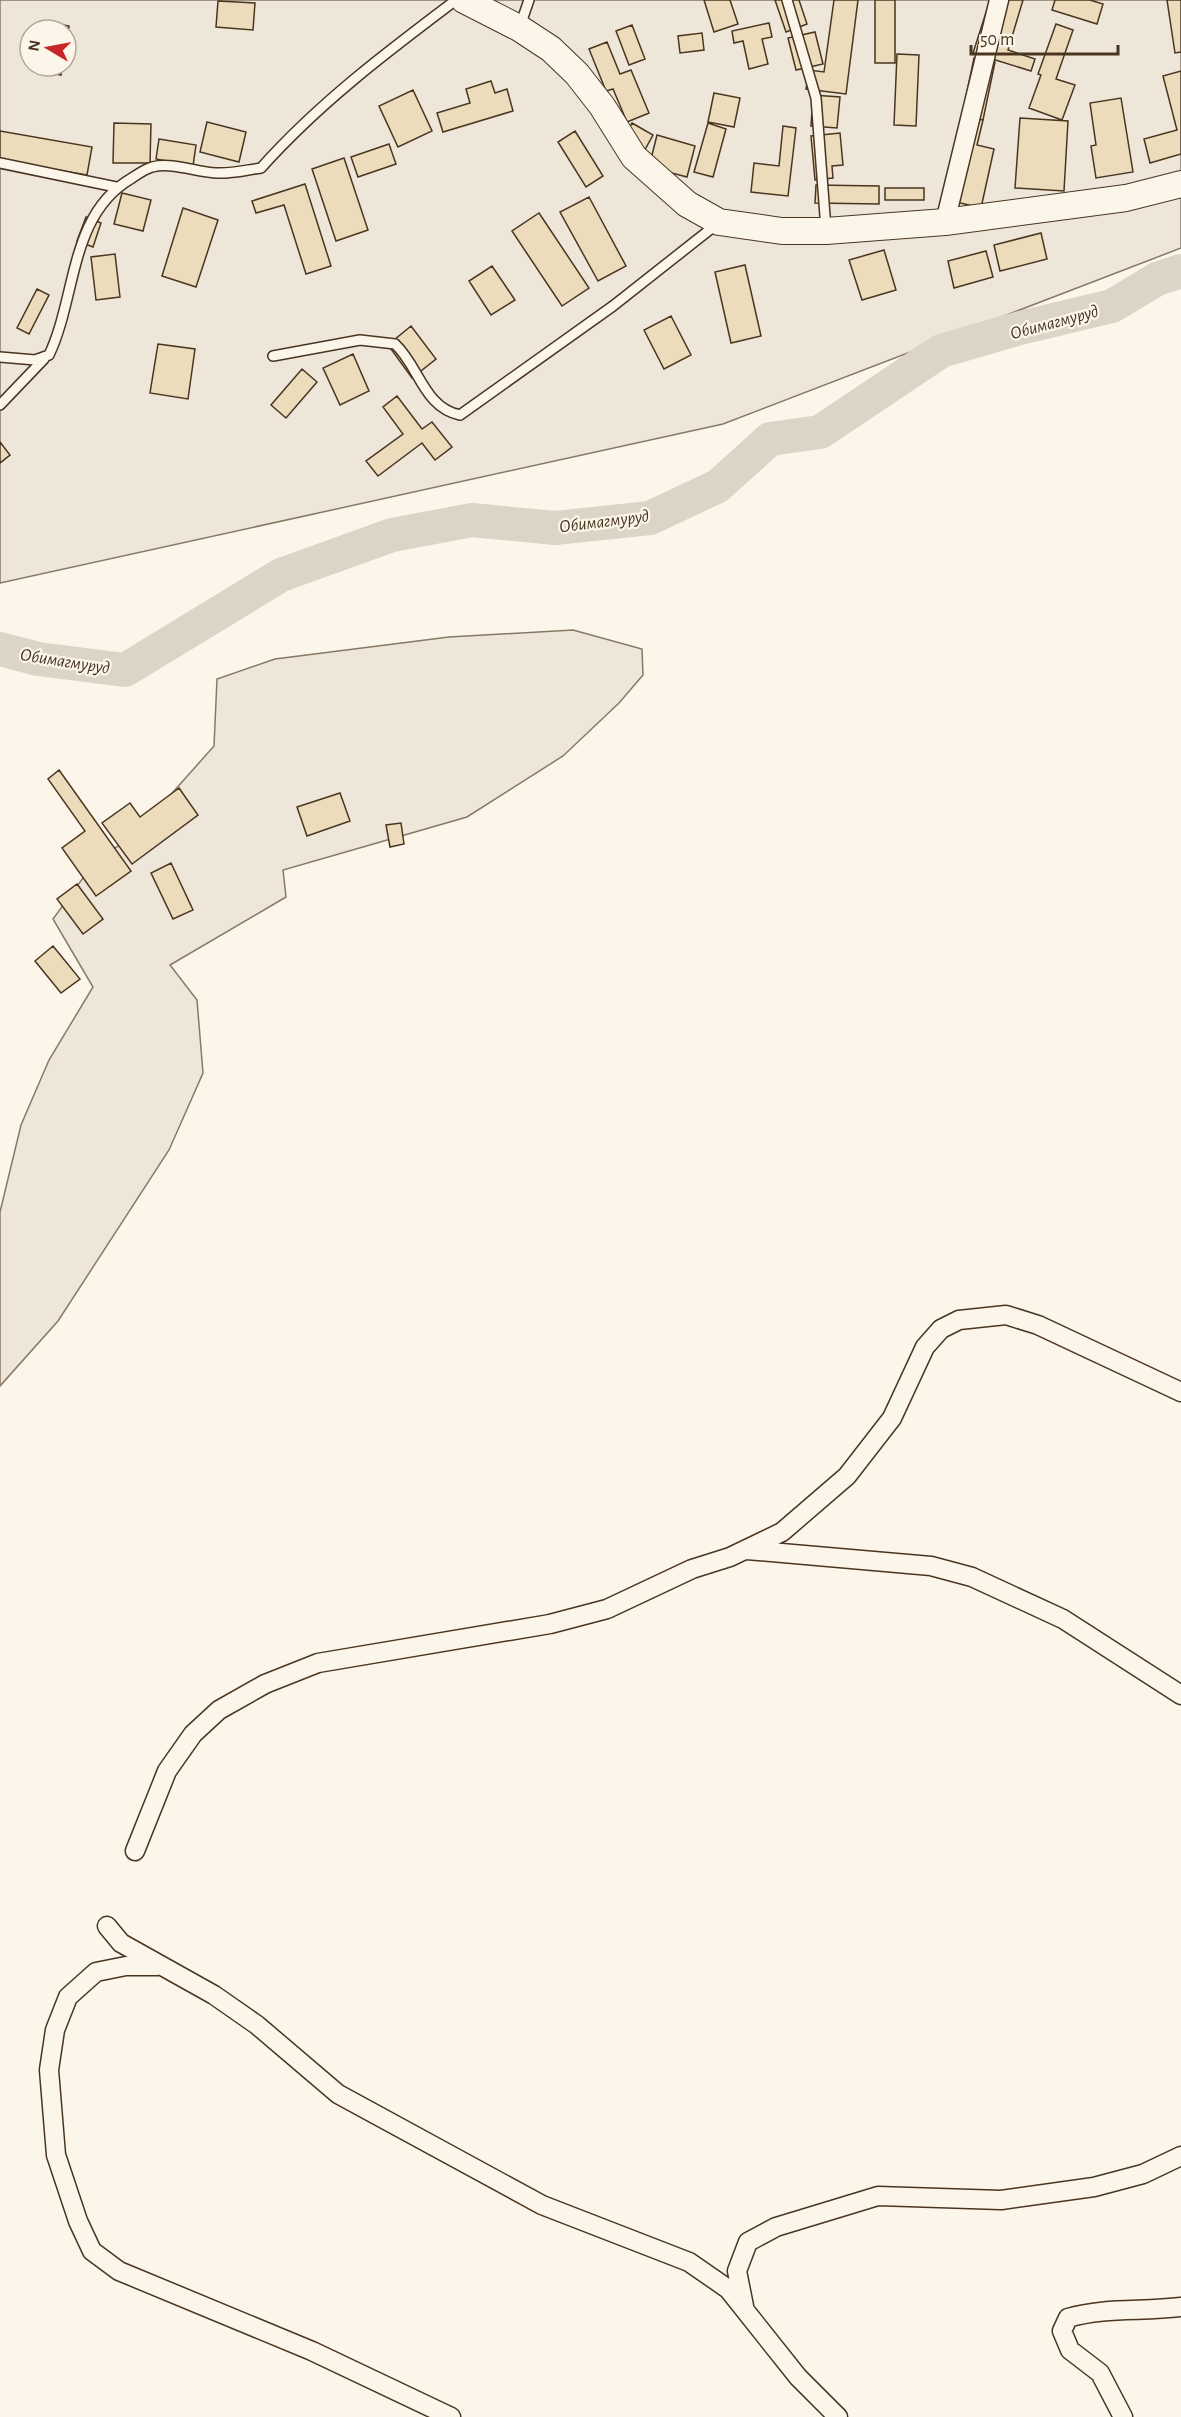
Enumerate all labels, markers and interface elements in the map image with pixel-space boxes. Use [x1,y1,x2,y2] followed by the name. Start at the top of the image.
[18,18,78,78] north arrow
[971,18,1118,56] scale bar
[980,31,1014,49] text: 50 m
[25,39,43,52] text: N
[1008,303,1100,343] water label: Обимагмуруд
[558,508,650,536] water label: Обимагмуруд
[19,646,111,678] water label: Обимагмуруд

